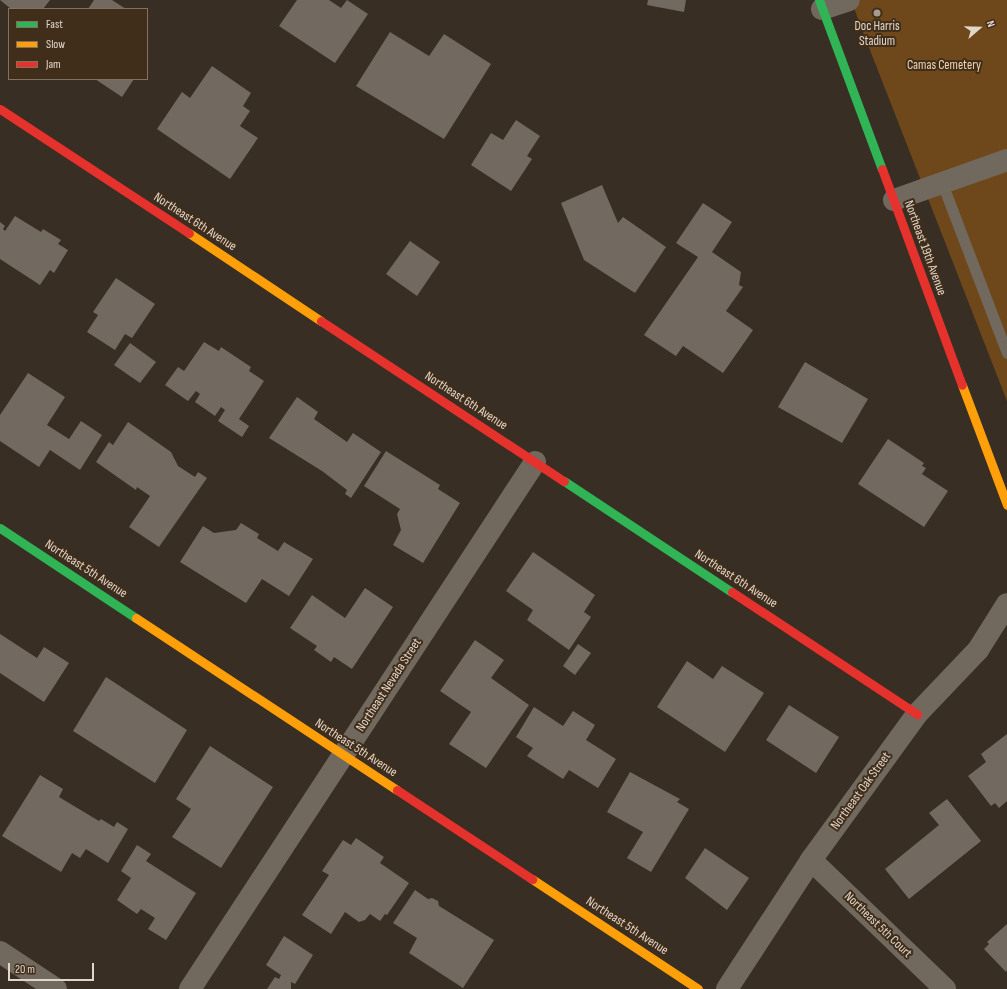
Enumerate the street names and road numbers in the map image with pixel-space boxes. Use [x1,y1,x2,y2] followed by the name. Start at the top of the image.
[151,189,239,255] street label: Northeast 6th Avenue
[901,198,949,298] street label: Northeast 19th Avenue
[422,368,510,434] street label: Northeast 6th Avenue
[42,537,130,601] street label: Northeast 5th Avenue
[692,546,780,612] street label: Northeast 6th Avenue
[353,636,425,734] street label: Northeast Nevada Street
[312,716,400,780] street label: Northeast 5th Avenue
[828,749,894,833] street label: Northeast Oak Street
[841,889,915,961] street label: Northeast 5th Court
[583,894,671,958] street label: Northeast 5th Avenue

